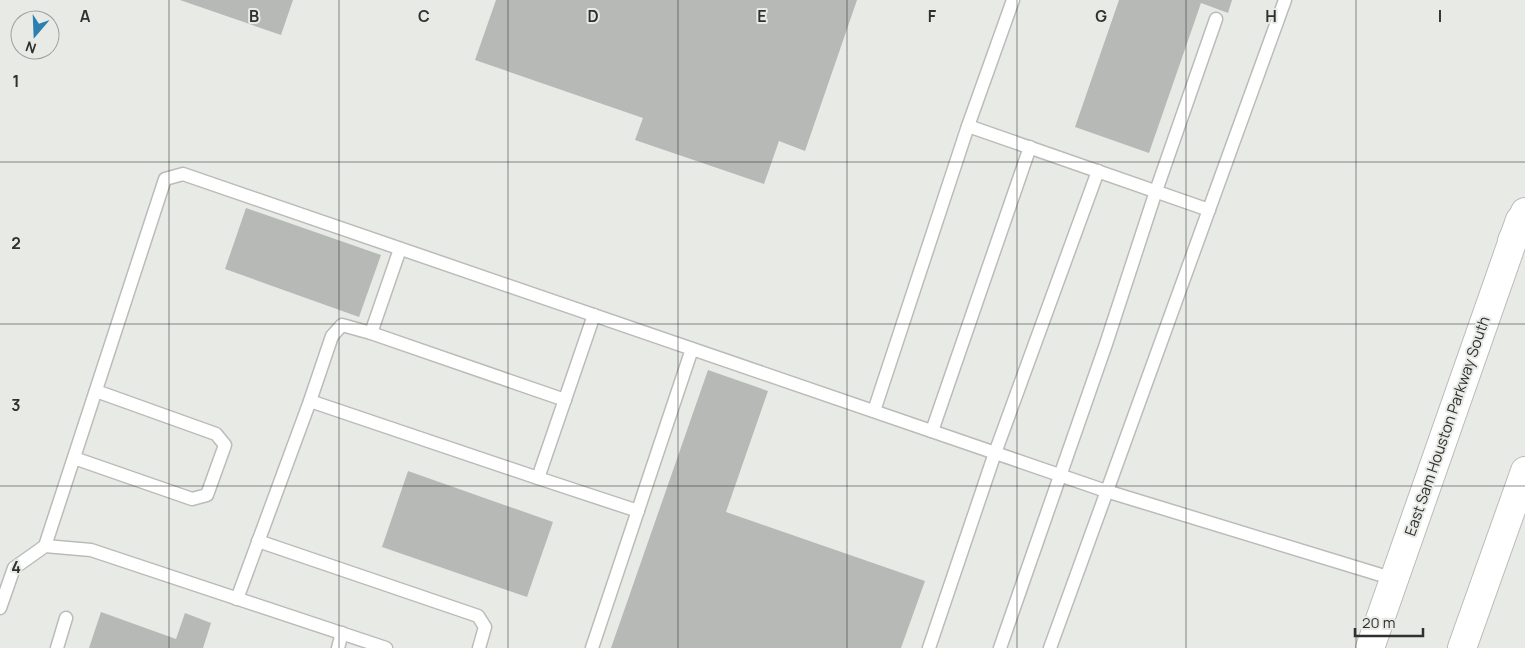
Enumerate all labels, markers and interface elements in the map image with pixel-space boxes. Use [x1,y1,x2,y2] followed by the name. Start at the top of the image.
[80,5,91,27] text: A
[249,5,259,27] text: B
[418,5,430,27] text: C
[587,5,599,27] text: D
[757,5,767,27] text: E
[928,5,937,27] text: F
[1095,5,1107,27] text: G
[1265,5,1277,27] text: H
[1438,5,1442,27] text: I
[10,10,60,60] north arrow
[23,37,38,58] text: N
[12,70,20,92] text: 1
[11,232,21,254] text: 2
[1399,313,1495,539] street label: East Sam Houston Parkway South
[11,394,21,416] text: 3
[11,556,21,578] text: 4
[1355,606,1422,638] scale bar
[1362,612,1395,633] text: 20 m

